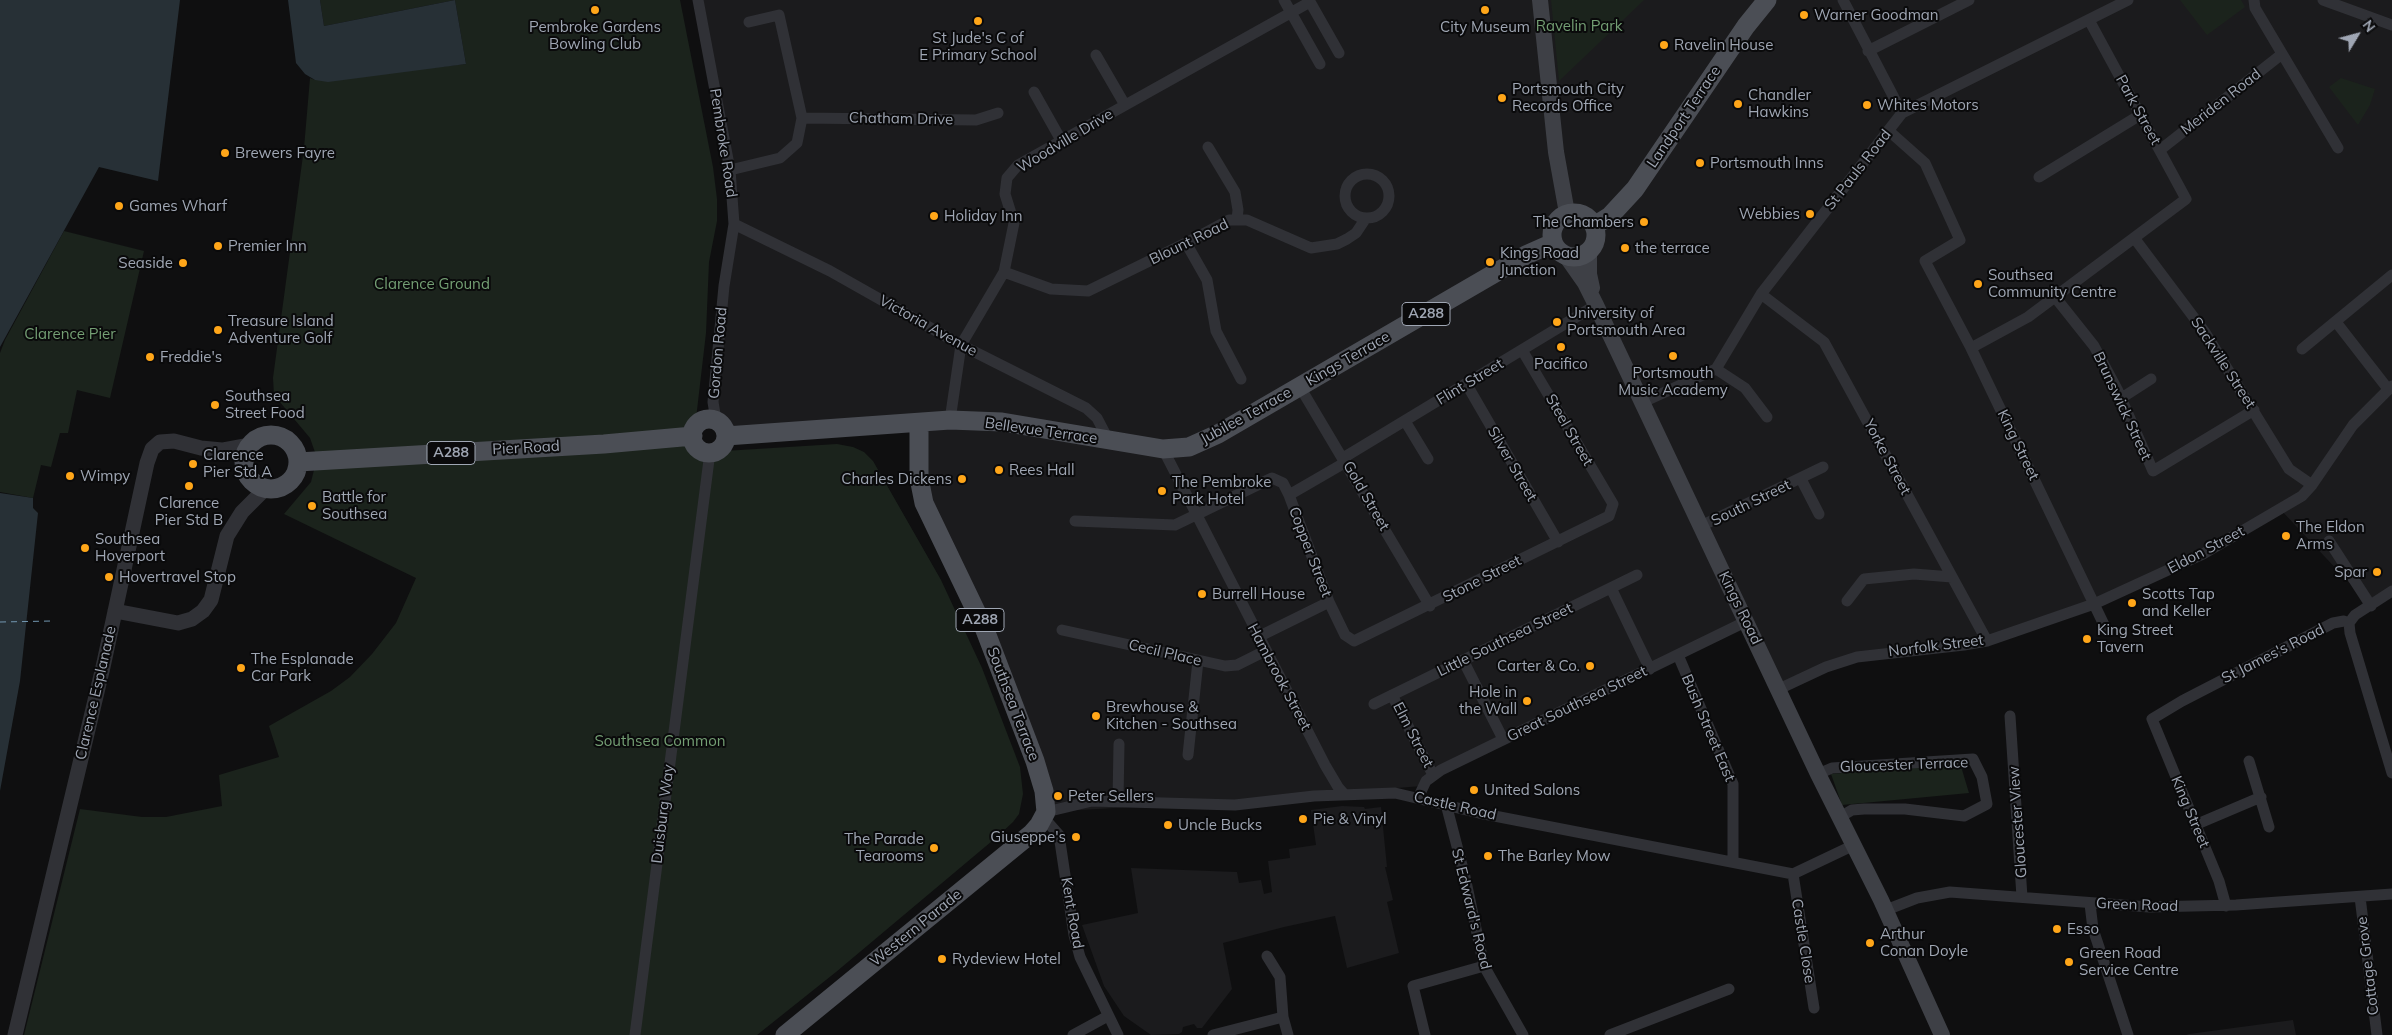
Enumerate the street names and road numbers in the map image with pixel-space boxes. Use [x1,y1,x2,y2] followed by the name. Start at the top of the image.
[1643,63,1725,171] street label: Landport Terrace
[2177,65,2265,139] street label: Meriden Road
[2111,72,2165,148] street label: Park Street
[706,87,740,199] street label: Pembroke Road
[1014,105,1116,177] street label: Woodville Drive
[849,109,953,129] street label: Chatham Drive
[1821,126,1895,214] street label: St Pauls Road
[1147,215,1231,269] street label: Blount Road
[876,292,980,360] street label: Victoria Avenue
[1402,302,1450,326] road number: A288
[705,306,731,400] street label: Gordon Road
[2187,314,2259,412] street label: Sackville Street
[1303,328,1393,390] street label: Kings Terrace
[2089,349,2155,463] street label: Brunswick Street
[1433,355,1507,409] street label: Flint Street
[1197,384,1295,448] street label: Jubilee Terrace
[1541,391,1597,469] street label: Steel Street
[1993,407,2043,483] street label: King Street
[984,414,1098,448] street label: Bellevue Terrace
[1860,416,1914,498] street label: Yorke Street
[1483,423,1541,505] street label: Silver Street
[492,437,560,459] street label: Pier Road
[427,442,475,464] road number: A288
[1339,458,1393,534] street label: Gold Street
[1708,476,1794,530] street label: South Street
[1285,504,1335,600] street label: Copper Street
[2165,522,2247,578] street label: Eldon Street
[1440,552,1524,606] street label: Stone Street
[1715,569,1765,647] street label: Kings Road
[1434,599,1576,681] street label: Little Southsea Street
[956,608,1004,632] road number: A288
[2219,620,2327,688] street label: St James's Road
[1243,621,1315,733] street label: Hambrook Street
[72,624,120,762] street label: Clarence Esplanade
[1887,631,1985,661] street label: Norfolk Street
[1127,636,1203,670] street label: Cecil Place
[983,645,1043,763] street label: Southsea Terrace
[1504,662,1650,746] street label: Great Southsea Street
[1677,672,1739,784] street label: Bush Street East
[1389,699,1437,771] street label: Elm Street
[1839,754,1969,776] street label: Gloucester Terrace
[648,764,678,864] street label: Duisburg Way
[2005,765,2031,879] street label: Gloucester View
[2167,773,2213,851] street label: King Street
[1412,788,1498,824] street label: Castle Road
[1447,847,1495,971] street label: St Edward's Road
[1057,876,1087,950] street label: Kent Road
[867,886,965,970] street label: Western Parade
[2096,895,2178,915] street label: Green Road
[1787,897,1819,985] street label: Castle Close
[2353,916,2383,1016] street label: Cottage Grove

